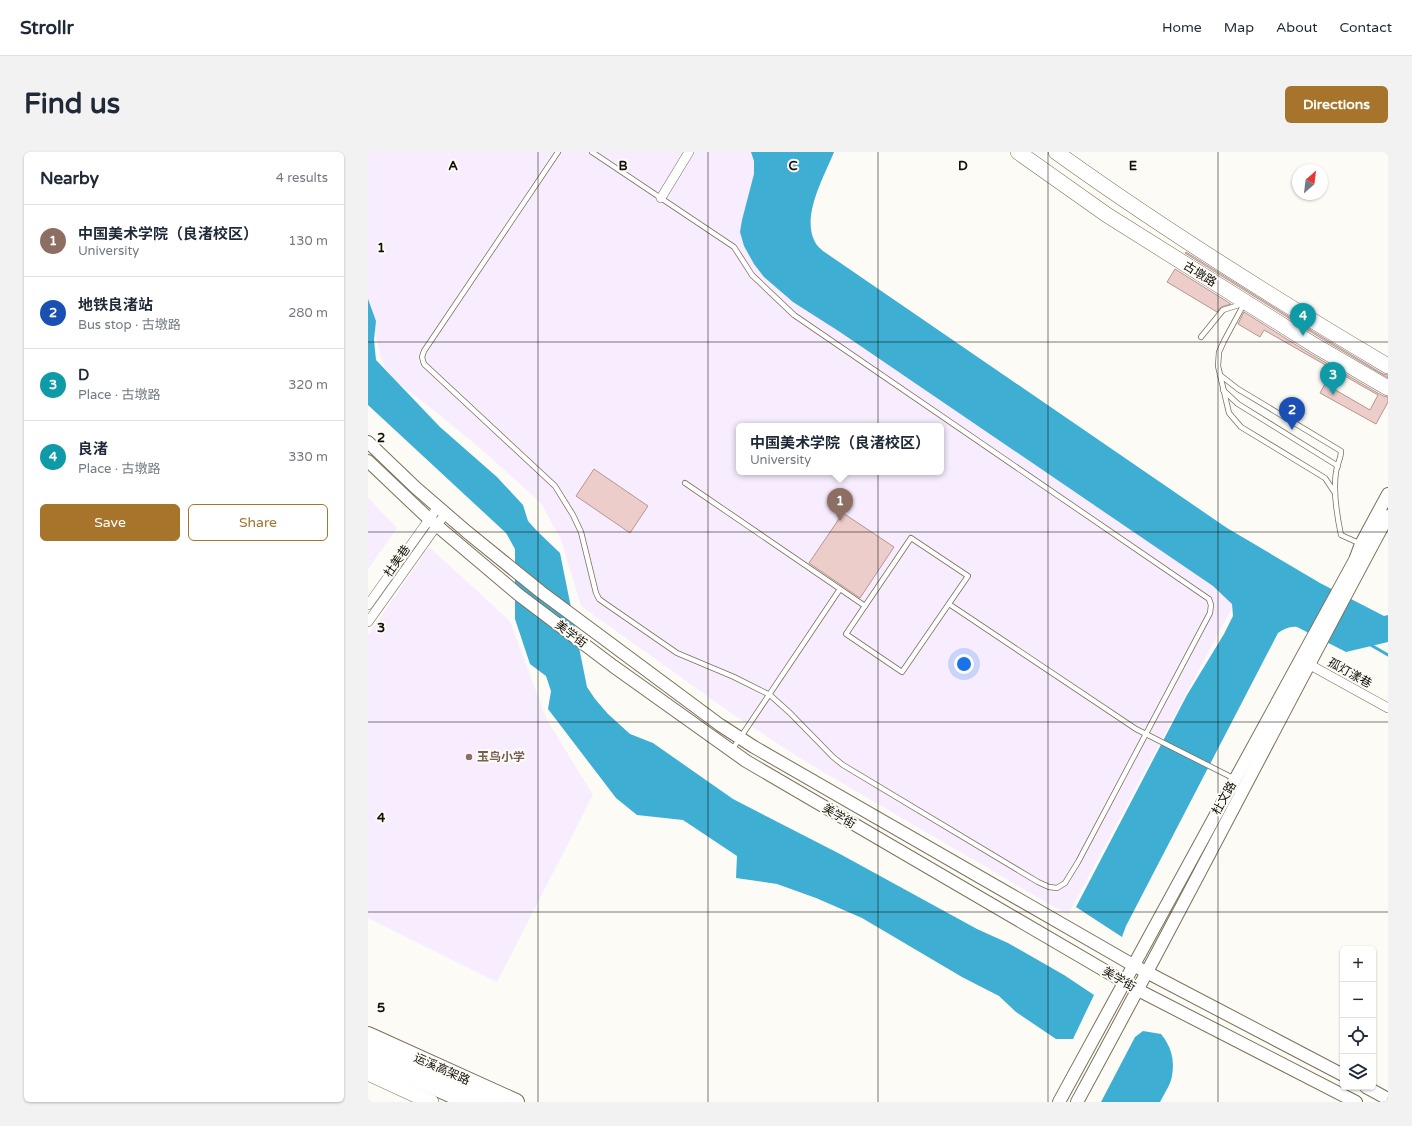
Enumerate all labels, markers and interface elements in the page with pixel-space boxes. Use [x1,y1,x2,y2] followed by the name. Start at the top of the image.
[20,17,74,39] text: Strollr
[1162,19,1202,36] text: Home
[1224,19,1254,36] text: Map
[1276,19,1318,36] text: About
[1340,19,1392,36] text: Contact
[1285,86,1388,123] button: Directions
[24,87,120,121] text: Find us
[448,158,458,174] text: A
[618,158,628,174] text: B
[788,158,798,174] text: C
[958,158,968,174] text: D
[1129,158,1137,174] text: E
[1292,164,1328,200] north arrow
[40,168,99,189] text: Nearby
[276,170,328,186] text: 4 results
[78,225,258,243] text: 中国美术学院（良渚校区）
[49,233,57,249] text: 1
[288,233,328,249] text: 130 m
[377,240,385,256] text: 1
[78,243,139,259] text: University
[1181,259,1219,289] street label: 古墩路
[78,296,153,314] text: 地铁良渚站
[1290,303,1316,336] pin: 4
[49,305,57,321] text: 2
[288,305,328,321] text: 280 m
[78,317,181,333] text: Bus stop · 古墩路
[1320,362,1346,395] pin: 3
[78,366,89,384] text: D
[49,377,57,393] text: 3
[288,377,328,393] text: 320 m
[78,387,161,403] text: Place · 古墩路
[1279,397,1305,430] pin: 2
[736,423,944,475] popup
[377,430,385,446] text: 2
[750,434,930,452] text: 中国美术学院（良渚校区）
[78,440,108,458] text: 良渚
[49,449,57,465] text: 4
[288,449,328,465] text: 330 m
[750,452,811,468] text: University
[78,461,161,477] text: Place · 古墩路
[827,488,853,521] pin: 1
[40,504,180,541] button: Save
[188,504,328,541] button: Share
[381,542,413,580] street label: 杜美巷
[552,618,590,650] street label: 美学街
[377,620,385,636] text: 3
[954,654,974,674] your location
[1326,655,1374,691] street label: 孤灯漾巷
[477,750,525,764] place label: 玉鸟小学
[464,752,474,762] marker: 玉鸟小学
[1209,779,1239,817] street label: 杜文路
[820,801,858,831] street label: 美学街
[377,810,386,826] text: 4
[1340,946,1376,1090] map controls
[1340,946,1376,982] button: +
[1100,964,1138,994] street label: 美学街
[1340,982,1376,1018] button: −
[377,1000,385,1016] text: 5
[1340,1018,1376,1054] button: locate
[412,1050,472,1088] street label: 运溪高架路
[1340,1054,1376,1090] button: layers

